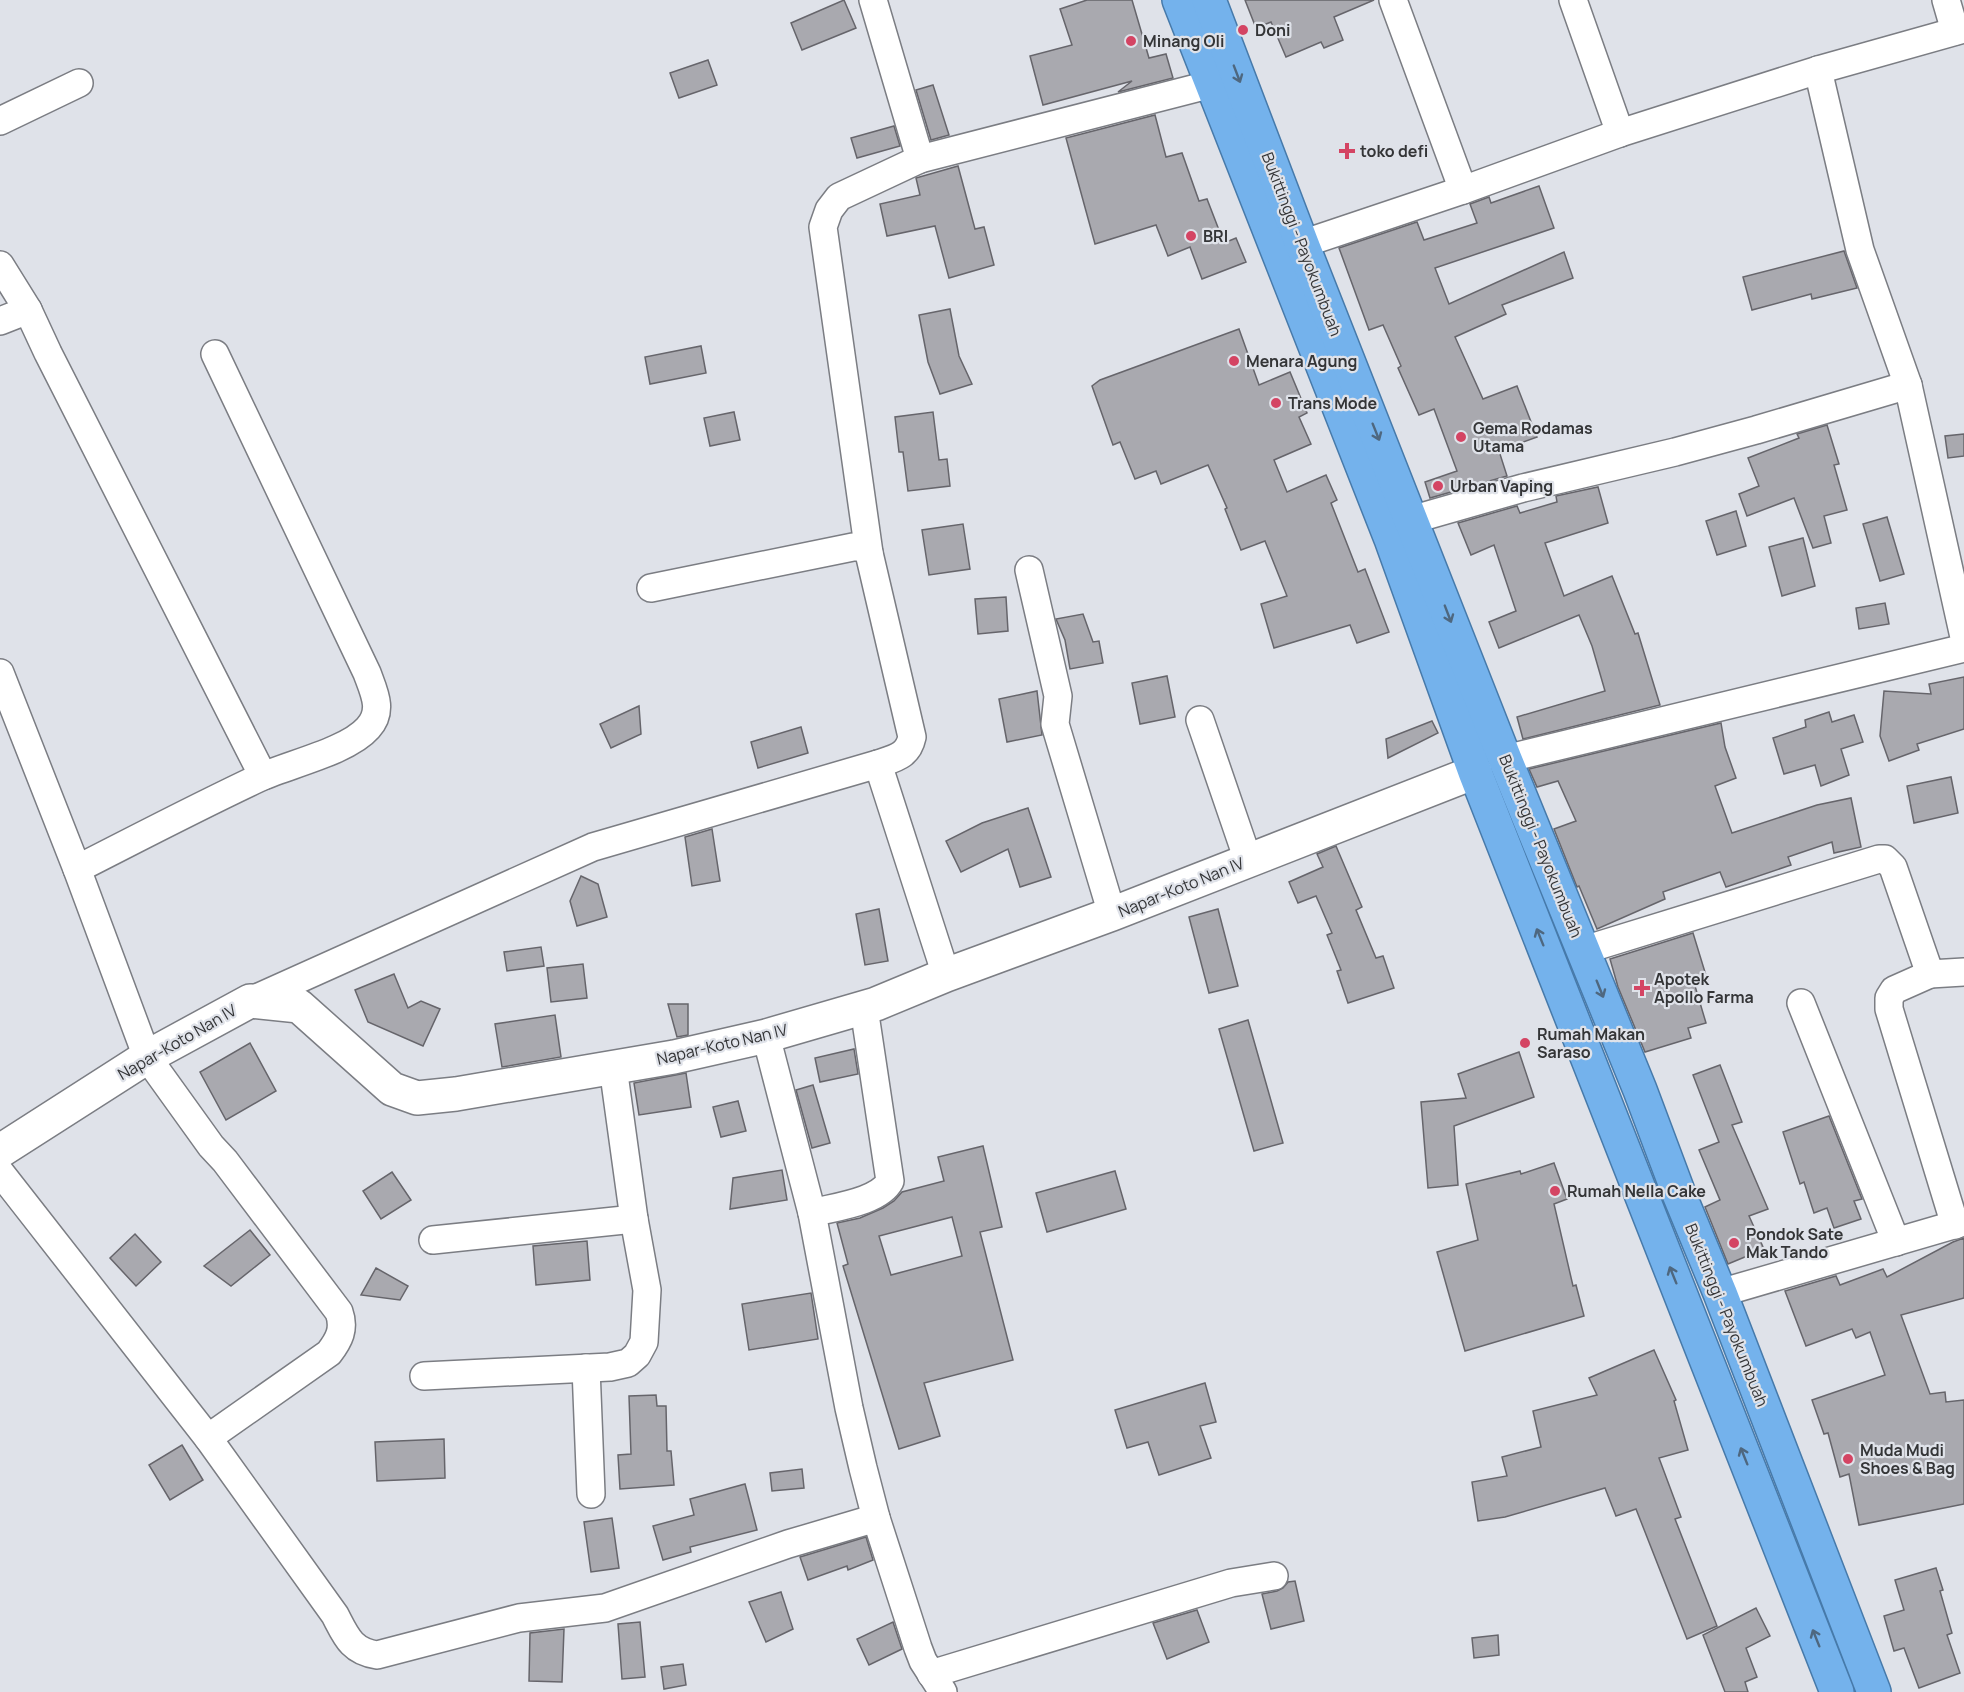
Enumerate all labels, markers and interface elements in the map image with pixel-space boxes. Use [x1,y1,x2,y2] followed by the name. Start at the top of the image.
[1255,19,1291,41] place label: Doni
[1236,23,1250,37] marker: Doni
[1143,30,1224,52] place label: Minang Oli
[1124,34,1138,48] marker: Minang Oli
[1233,65,1244,83] one-way arrow
[1360,140,1428,162] place label: toko defi
[1338,142,1356,160] marker: toko defi
[1257,149,1347,339] street label: Bukittinggi - Payokumbuah
[1203,225,1228,247] place label: BRI
[1184,229,1198,243] marker: BRI
[1246,350,1357,372] place label: Menara Agung
[1227,354,1241,368] marker: Menara Agung
[1288,392,1378,414] place label: Trans Mode
[1269,396,1283,410] marker: Trans Mode
[1473,417,1593,457] place label: Gema Rodamas Utama
[1372,423,1383,441] one-way arrow
[1454,430,1468,444] marker: Gema Rodamas Utama
[1450,475,1553,497] place label: Urban Vaping
[1431,479,1445,493] marker: Urban Vaping
[1443,604,1454,622] one-way arrow
[1494,751,1588,941] street label: Bukittinggi - Payokumbuah
[1115,852,1247,922] street label: Napar-Koto Nan IV
[1534,928,1545,947] one-way arrow
[1654,968,1754,1008] place label: Apotek Apollo Farma
[1595,980,1606,998] one-way arrow
[1635,981,1649,995] marker: Apotek Apollo Farma
[114,999,241,1085] street label: Napar-Koto Nan IV
[654,1018,790,1070] street label: Napar-Koto Nan IV
[1537,1023,1645,1063] place label: Rumah Makan Saraso
[1518,1036,1532,1050] marker: Rumah Makan Saraso
[1567,1180,1706,1202] place label: Rumah Nella Cake
[1548,1184,1562,1198] marker: Rumah Nella Cake
[1680,1220,1774,1410] street label: Bukittinggi - Payokumbuah
[1746,1223,1844,1263] place label: Pondok Sate Mak Tando
[1727,1236,1741,1250] marker: Pondok Sate Mak Tando
[1667,1266,1678,1285] one-way arrow
[1860,1439,1955,1479] place label: Muda Mudi Shoes & Bag
[1738,1447,1749,1466] one-way arrow
[1841,1452,1855,1466] marker: Muda Mudi Shoes & Bag
[1810,1629,1821,1647] one-way arrow

